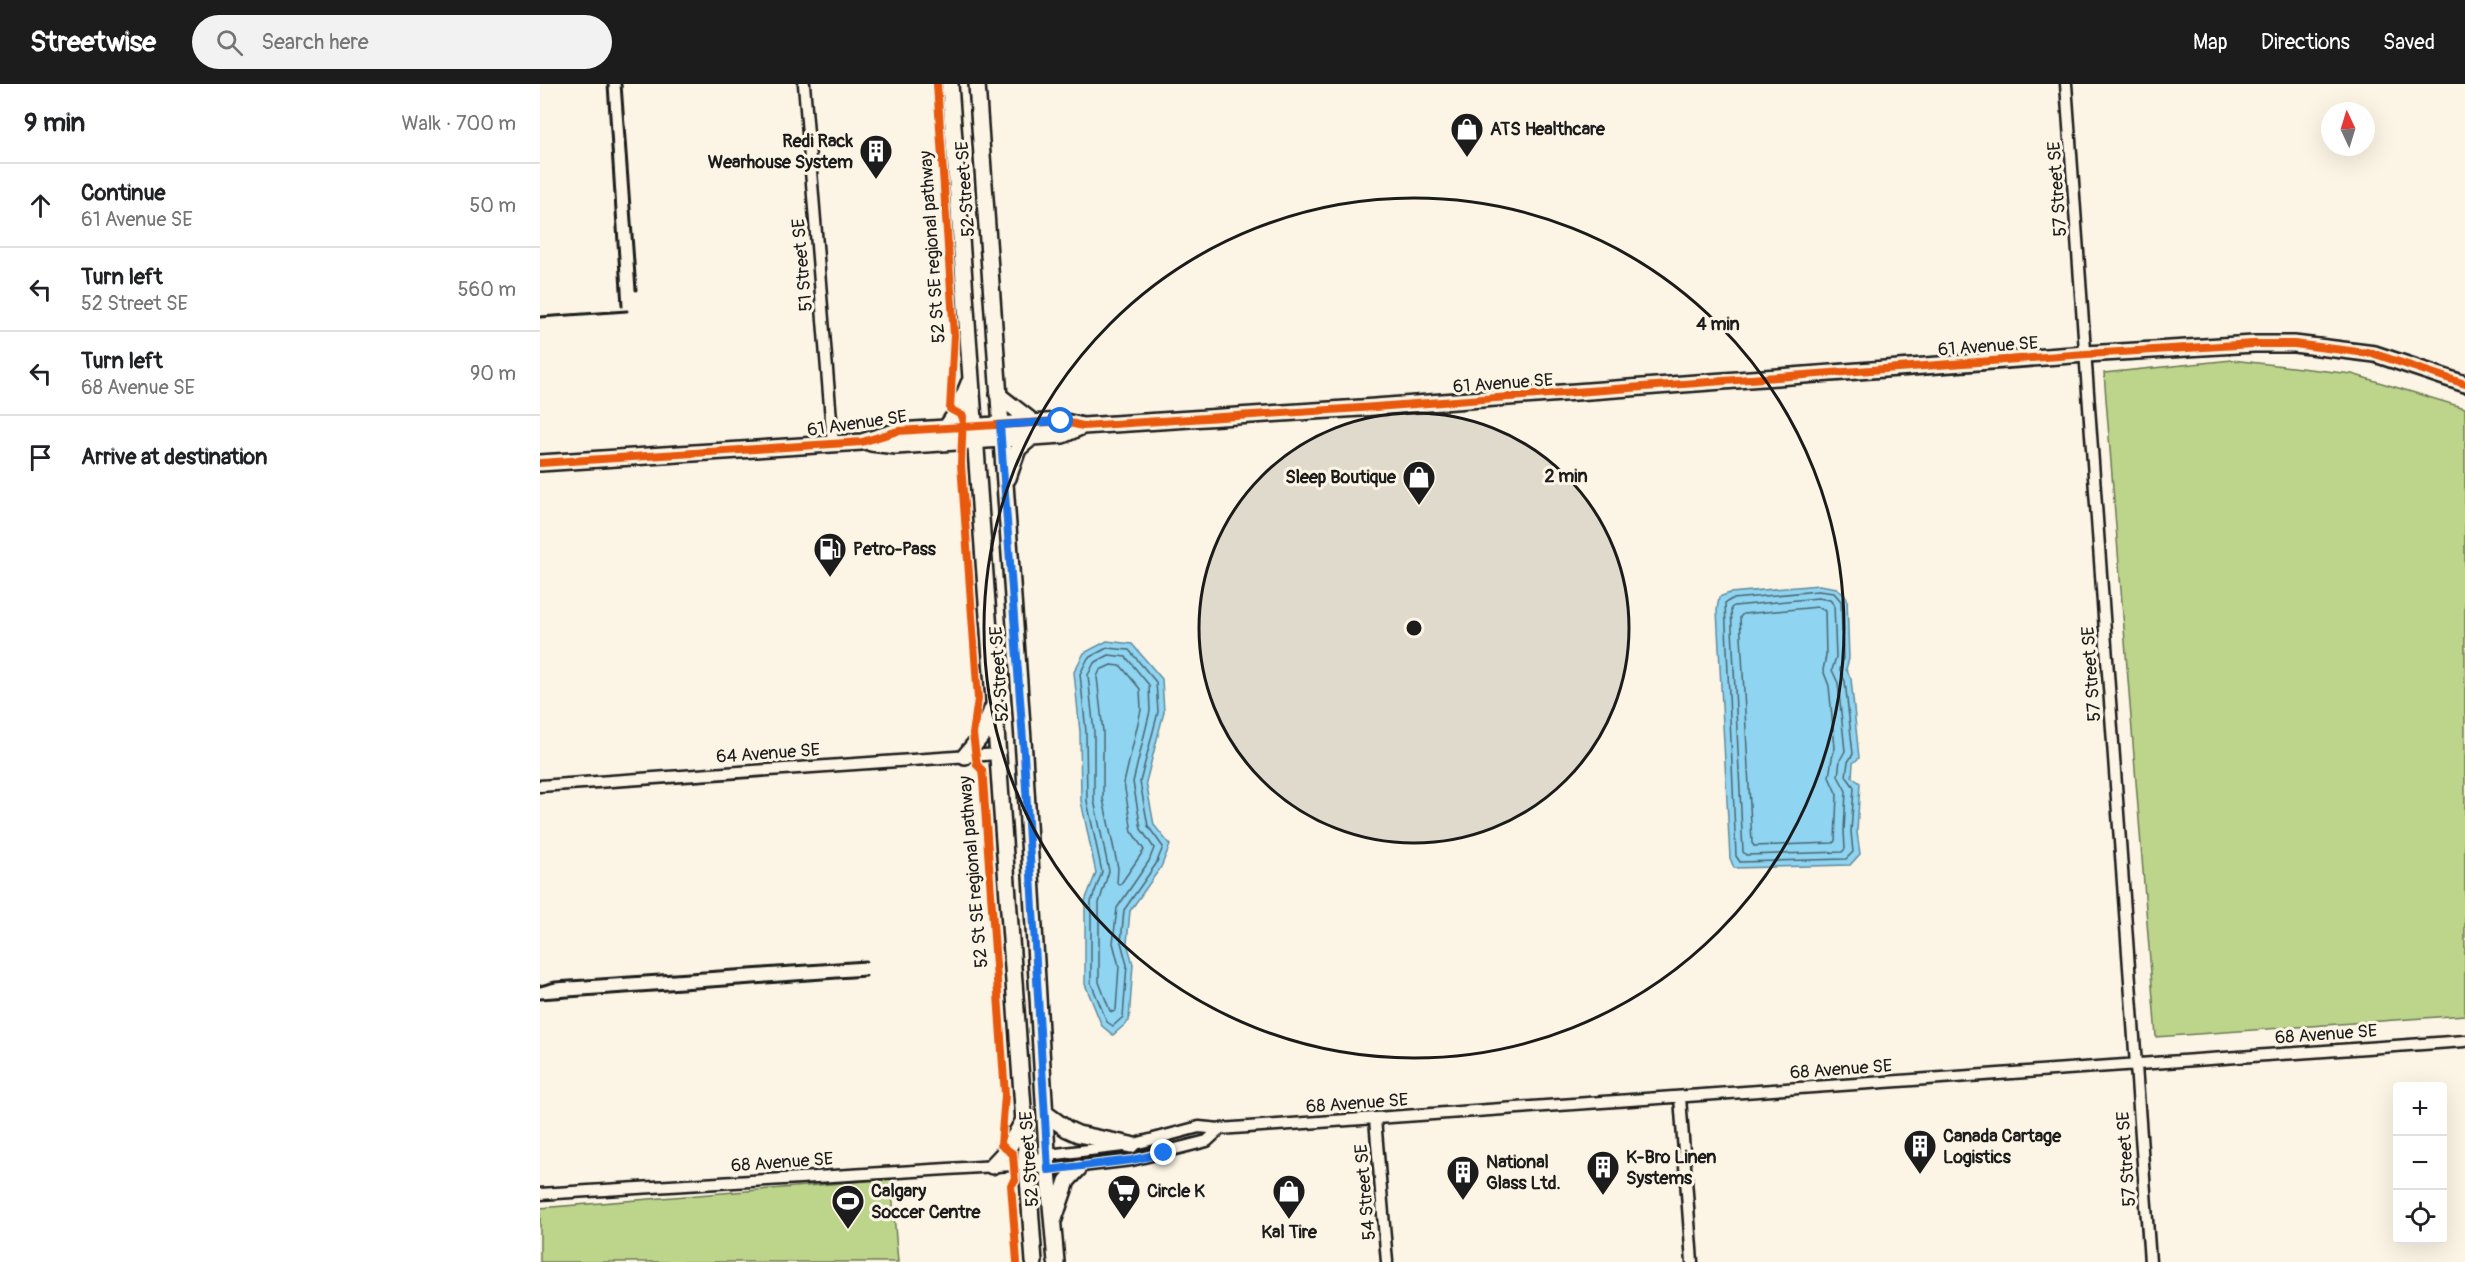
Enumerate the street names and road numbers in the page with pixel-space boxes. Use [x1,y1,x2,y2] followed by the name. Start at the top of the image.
[951,140,980,238] street label: 52 Street SE
[2043,140,2072,238] street label: 57 Street SE
[914,150,951,344] street label: 52 St SE regional pathway
[787,217,818,312] street label: 51 Street SE
[1937,332,2039,361] street label: 61 Avenue SE
[1452,369,1554,398] street label: 61 Avenue SE
[806,405,908,442] street label: 61 Avenue SE
[985,625,1014,723] street label: 52 Street SE
[2077,625,2106,723] street label: 57 Street SE
[715,738,821,769] street label: 64 Avenue SE
[954,775,993,969] street label: 52 St SE regional pathway
[2274,1019,2378,1050] street label: 68 Avenue SE
[1789,1054,1893,1085] street label: 68 Avenue SE
[1305,1088,1409,1119] street label: 68 Avenue SE
[1015,1110,1044,1208] street label: 52 Street SE
[2112,1110,2141,1208] street label: 57 Street SE
[1350,1143,1381,1241] street label: 54 Street SE
[730,1147,834,1178] street label: 68 Avenue SE

